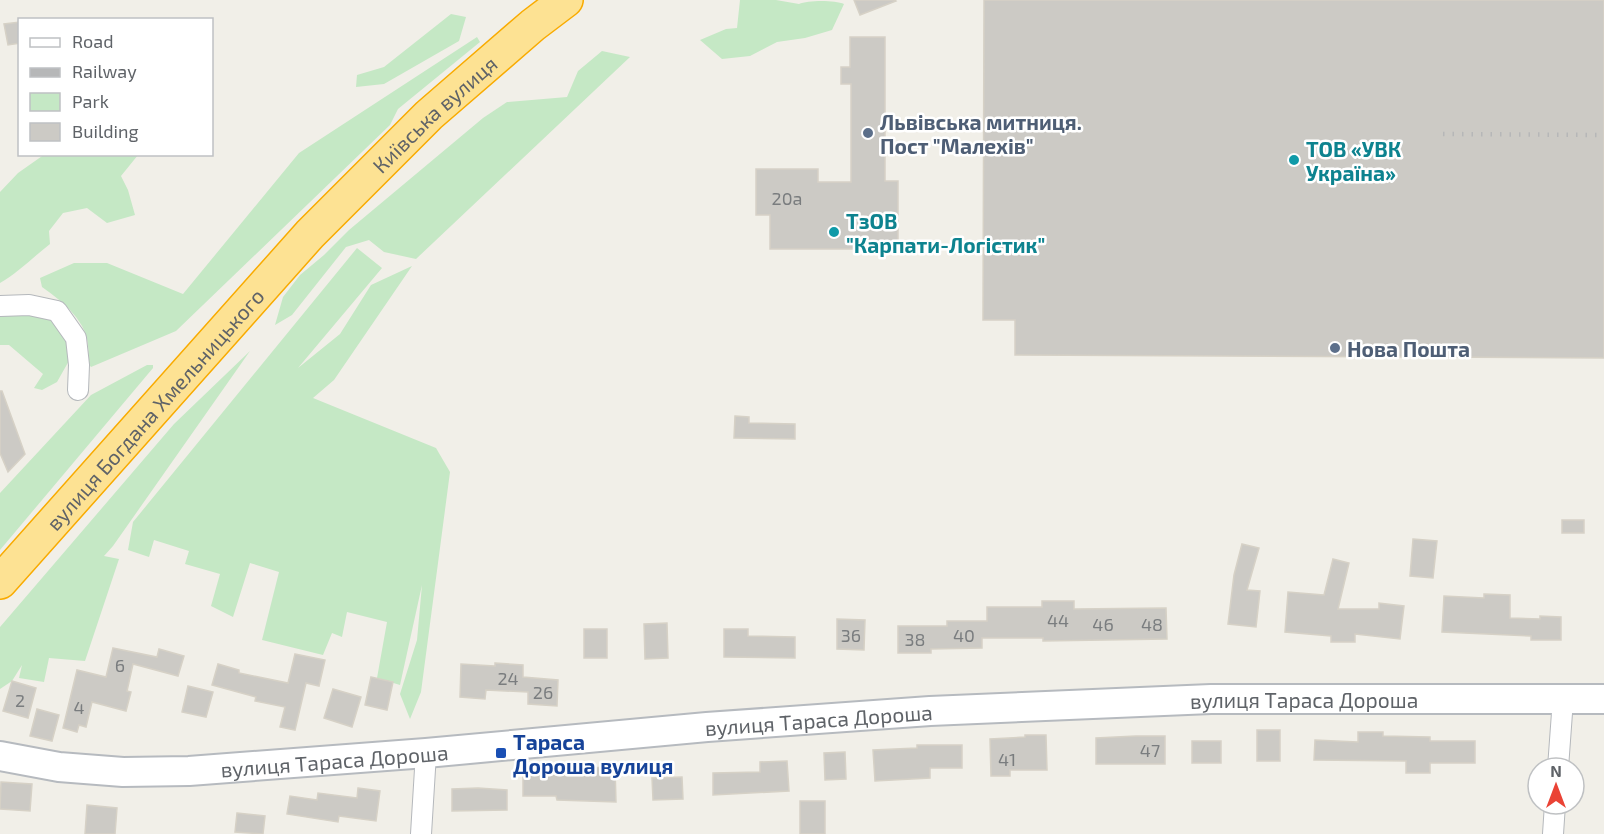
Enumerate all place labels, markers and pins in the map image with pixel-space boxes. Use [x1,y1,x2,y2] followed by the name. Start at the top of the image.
[880,109,1082,158] place label: Львівська митниця. Пост "Малехів"
[861,126,875,140] marker: Львівська митниця. Пост "Малехів"
[1306,136,1402,185] place label: ТОВ «УВК Україна»
[1287,153,1301,167] marker: ТОВ «УВК Україна»
[846,208,1045,257] place label: ТзОВ "Карпати-Логістик"
[827,225,841,239] marker: ТзОВ "Карпати-Логістик"
[1347,336,1470,361] place label: Нова Пошта
[1328,341,1342,355] marker: Нова Пошта
[513,729,673,778] place label: Тараса Дороша вулиця
[494,746,508,760] marker: Тараса Дороша вулиця

